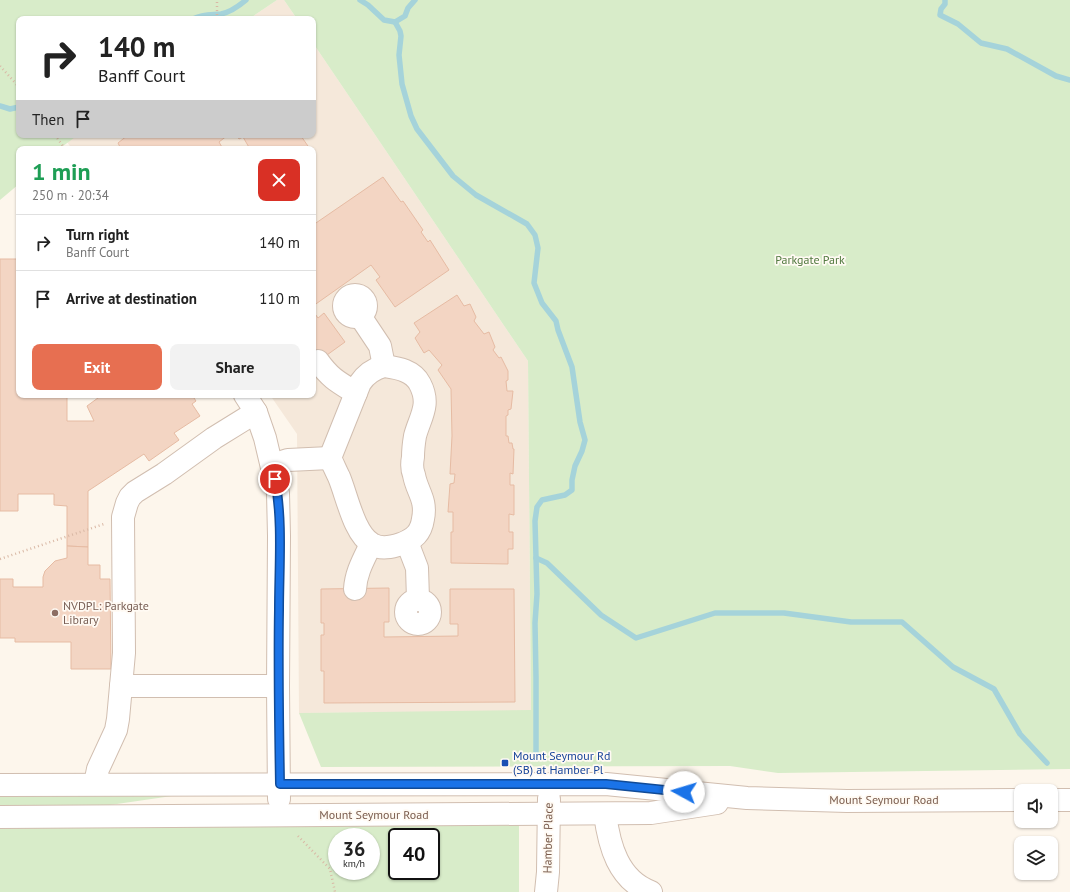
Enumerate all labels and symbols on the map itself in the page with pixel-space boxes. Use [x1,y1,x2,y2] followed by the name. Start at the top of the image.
[775,252,845,267] park label: Parkgate Park
[258,462,292,496] pin
[63,598,149,627] place label: NVDPL: Parkgate Library
[50,608,60,618] marker: NVDPL: Parkgate Library
[513,748,611,777] place label: Mount Seymour Rd (SB) at Hamber Pl
[500,758,510,768] marker: Mount Seymour Rd (SB) at Hamber Pl
[663,771,705,813] position arrow
[829,792,939,807] street label: Mount Seymour Road
[539,802,556,874] street label: Hamber Place
[319,807,429,822] street label: Mount Seymour Road
[388,828,440,880] speed limit sign: 40

